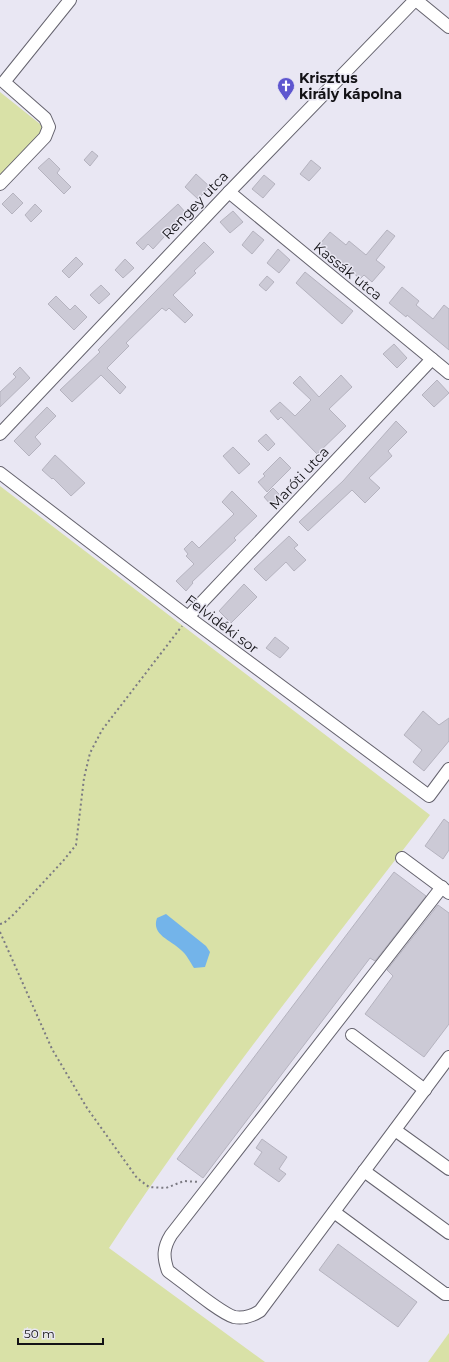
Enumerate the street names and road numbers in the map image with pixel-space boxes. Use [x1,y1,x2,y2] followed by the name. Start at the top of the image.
[158,167,232,243] street label: Rengey utca
[310,238,386,304] street label: Kassák utca
[265,443,333,513] street label: Maróti utca
[182,591,263,658] street label: Felvidéki sor

